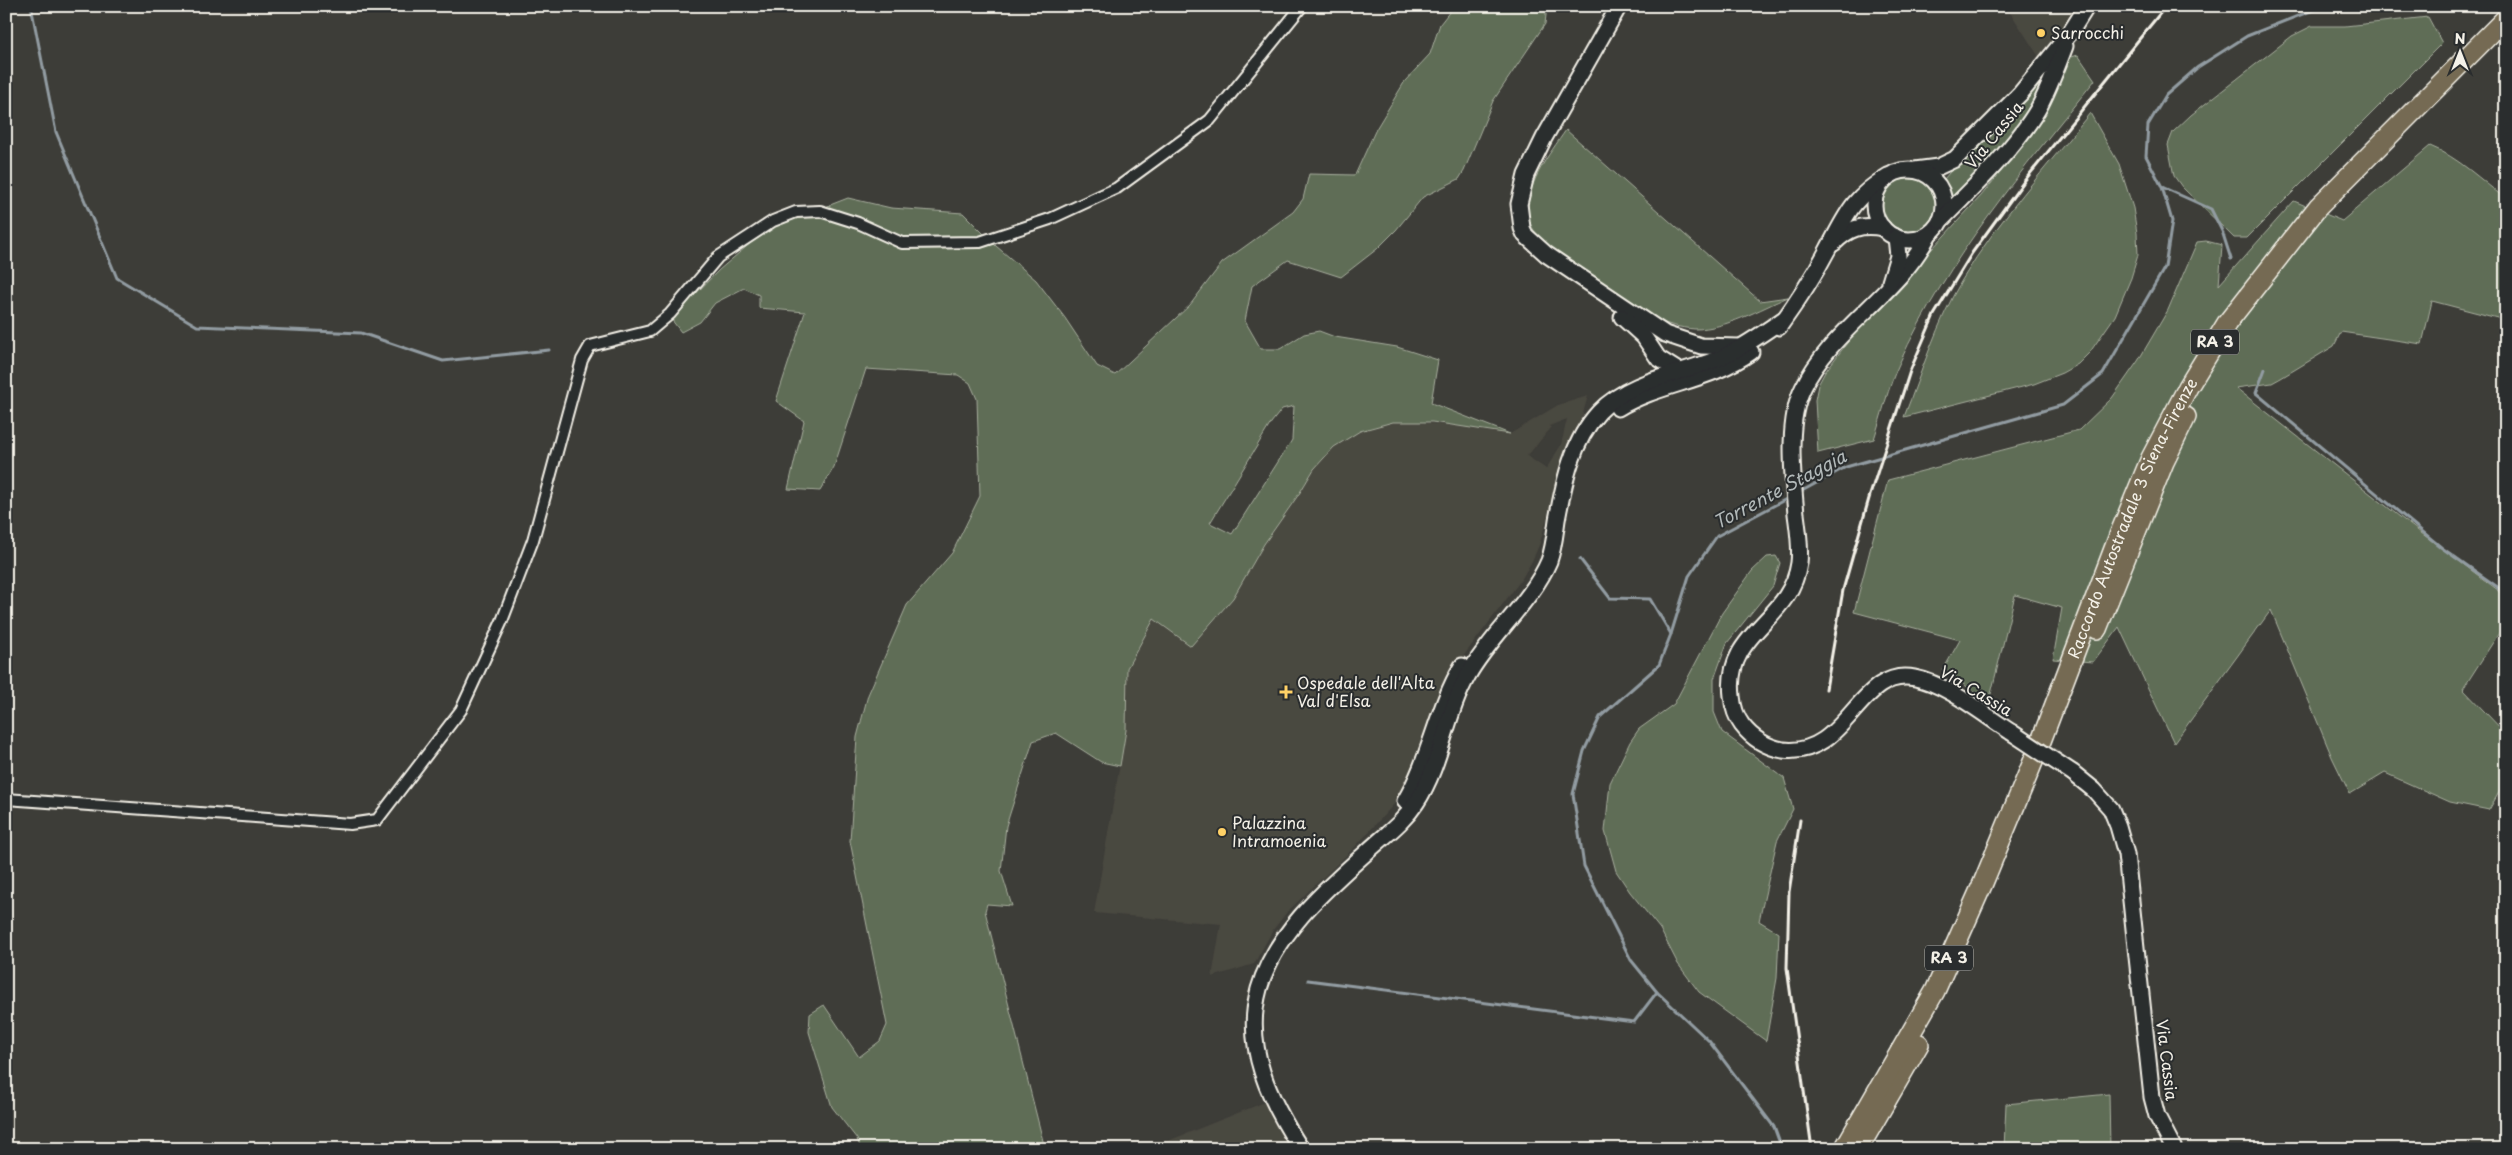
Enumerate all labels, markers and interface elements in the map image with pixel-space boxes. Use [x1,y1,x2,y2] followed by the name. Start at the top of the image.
[2051,20,2124,44] place label: Sarrocchi
[2035,27,2047,39] marker: Sarrocchi
[2434,28,2484,78] north arrow
[2454,28,2466,49] text: N
[1958,95,2028,174] street label: Via Cassia
[2191,330,2239,354] road number: RA 3
[2060,372,2202,662] street label: Raccordo Autostradale 3 Siena-Firenze
[1708,442,1851,535] water label: Torrente Staggia
[1935,659,2018,722] street label: Via Cassia
[1297,670,1435,712] place label: Ospedale dell'Alta Val d'Elsa
[1279,685,1293,699] marker: Ospedale dell'Alta Val d'Elsa
[1232,810,1326,852] place label: Palazzina Intramoenia
[1216,826,1228,838] marker: Palazzina Intramoenia
[1925,946,1973,970] road number: RA 3
[2151,1018,2185,1102] street label: Via Cassia

